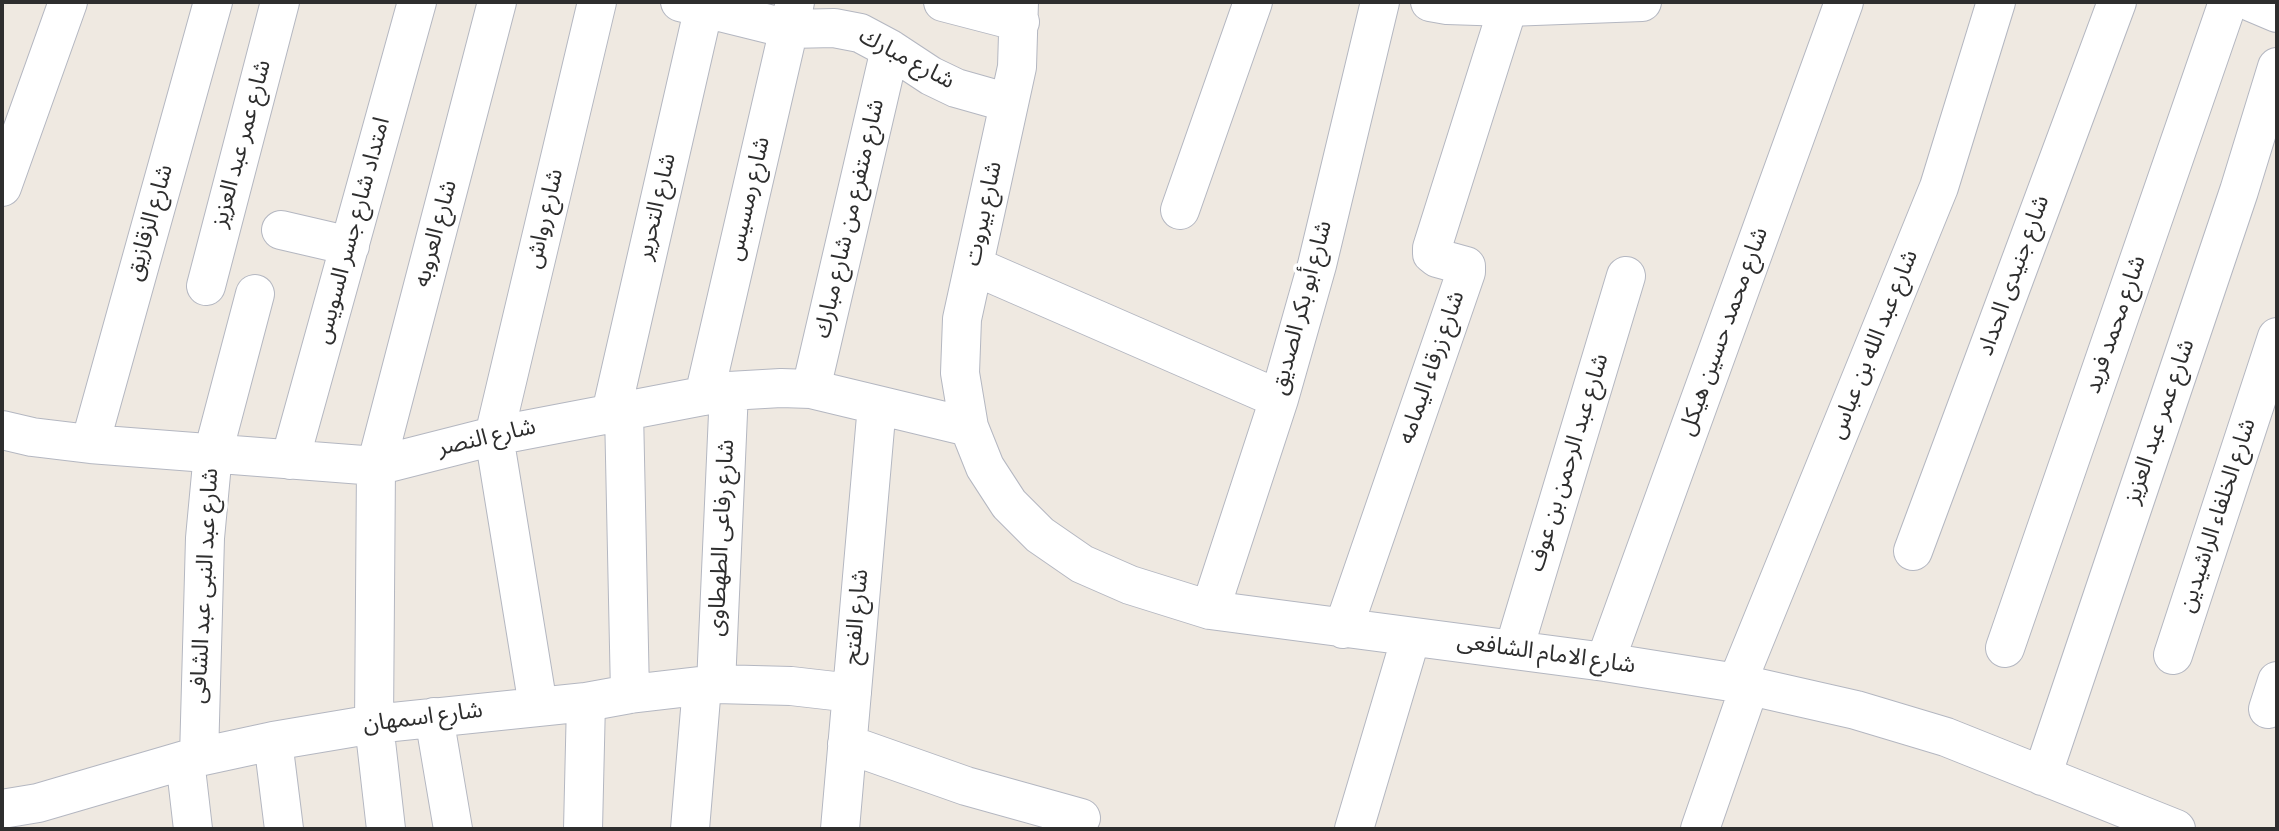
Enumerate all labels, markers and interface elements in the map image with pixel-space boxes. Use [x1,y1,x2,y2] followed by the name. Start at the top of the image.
[854,23,958,97] street label: شارع مبارك
[207,57,279,231] street label: شارع عمر عبد العزيز
[810,97,892,341] street label: شارع متفرع من شارع مبارك
[310,115,398,347] street label: امتداد شارع جسر السويس
[722,134,778,264] street label: شارع رمسيس
[632,151,684,263] street label: شارع التحرير
[960,159,1010,269] street label: شارع بيروت
[121,162,181,284] street label: شارع الزقازيق
[521,166,571,272] street label: شارع رواش
[409,177,465,291] street label: شارع العروبه
[1973,192,2057,360] street label: شارع جنيدى الحداد
[1267,218,1339,398] street label: شارع أبو بكر الصديق
[1674,224,1776,440] street label: شارع محمد حسين هيكل
[1824,246,1926,444] street label: شارع عبد الله بن عباس
[2080,252,2154,398] street label: شارع محمد فريد
[1394,288,1472,448] street label: شارع زرقاء اليمامه
[2120,336,2202,508] street label: شارع عمر عبد العزيز
[1524,351,1616,575] street label: شارع عبد الرحمن بن عوف
[435,414,539,464] street label: شارع النصر
[2175,415,2263,617] street label: شارع الخلفاء الراشيدين
[704,439,742,637] street label: شارع رفاعى الطهطاوى
[186,468,226,704] street label: شارع عبد النبى عبد الشافى
[840,568,876,666] street label: شارع الفتح
[1455,629,1637,681] street label: شارع الامام الشافعى
[362,698,484,740] street label: شارع اسمهان

